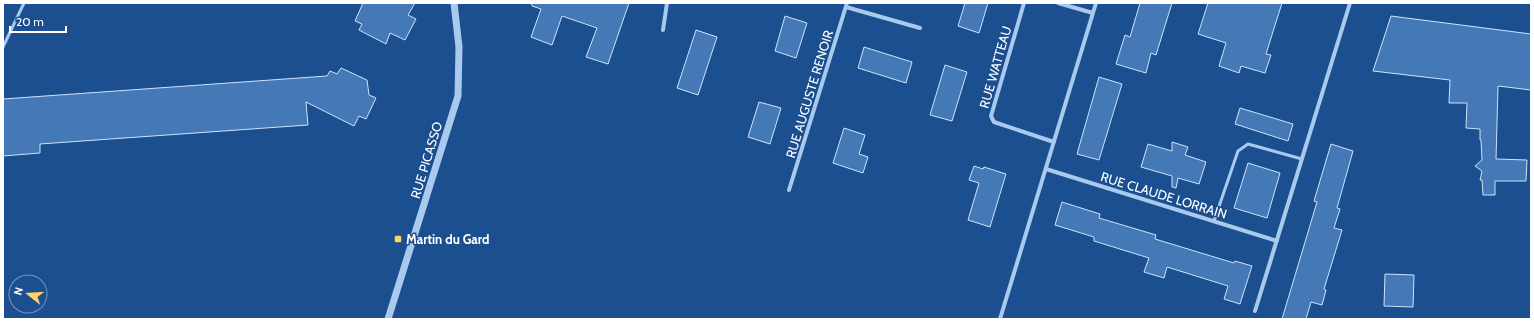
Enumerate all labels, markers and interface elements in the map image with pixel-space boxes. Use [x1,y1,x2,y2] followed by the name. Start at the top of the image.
[10,8,66,34] scale bar
[16,14,44,29] text: 20 m
[976,24,1014,110] street label: RUE WATTEAU
[782,28,836,160] street label: RUE AUGUSTE RENOIR
[407,120,445,200] street label: RUE PICASSO
[1099,168,1229,222] street label: RUE CLAUDE LORRAIN
[406,231,489,247] place label: Martin du Gard
[393,234,403,244] marker: Martin du Gard
[8,274,48,314] north arrow
[11,285,26,297] text: N

